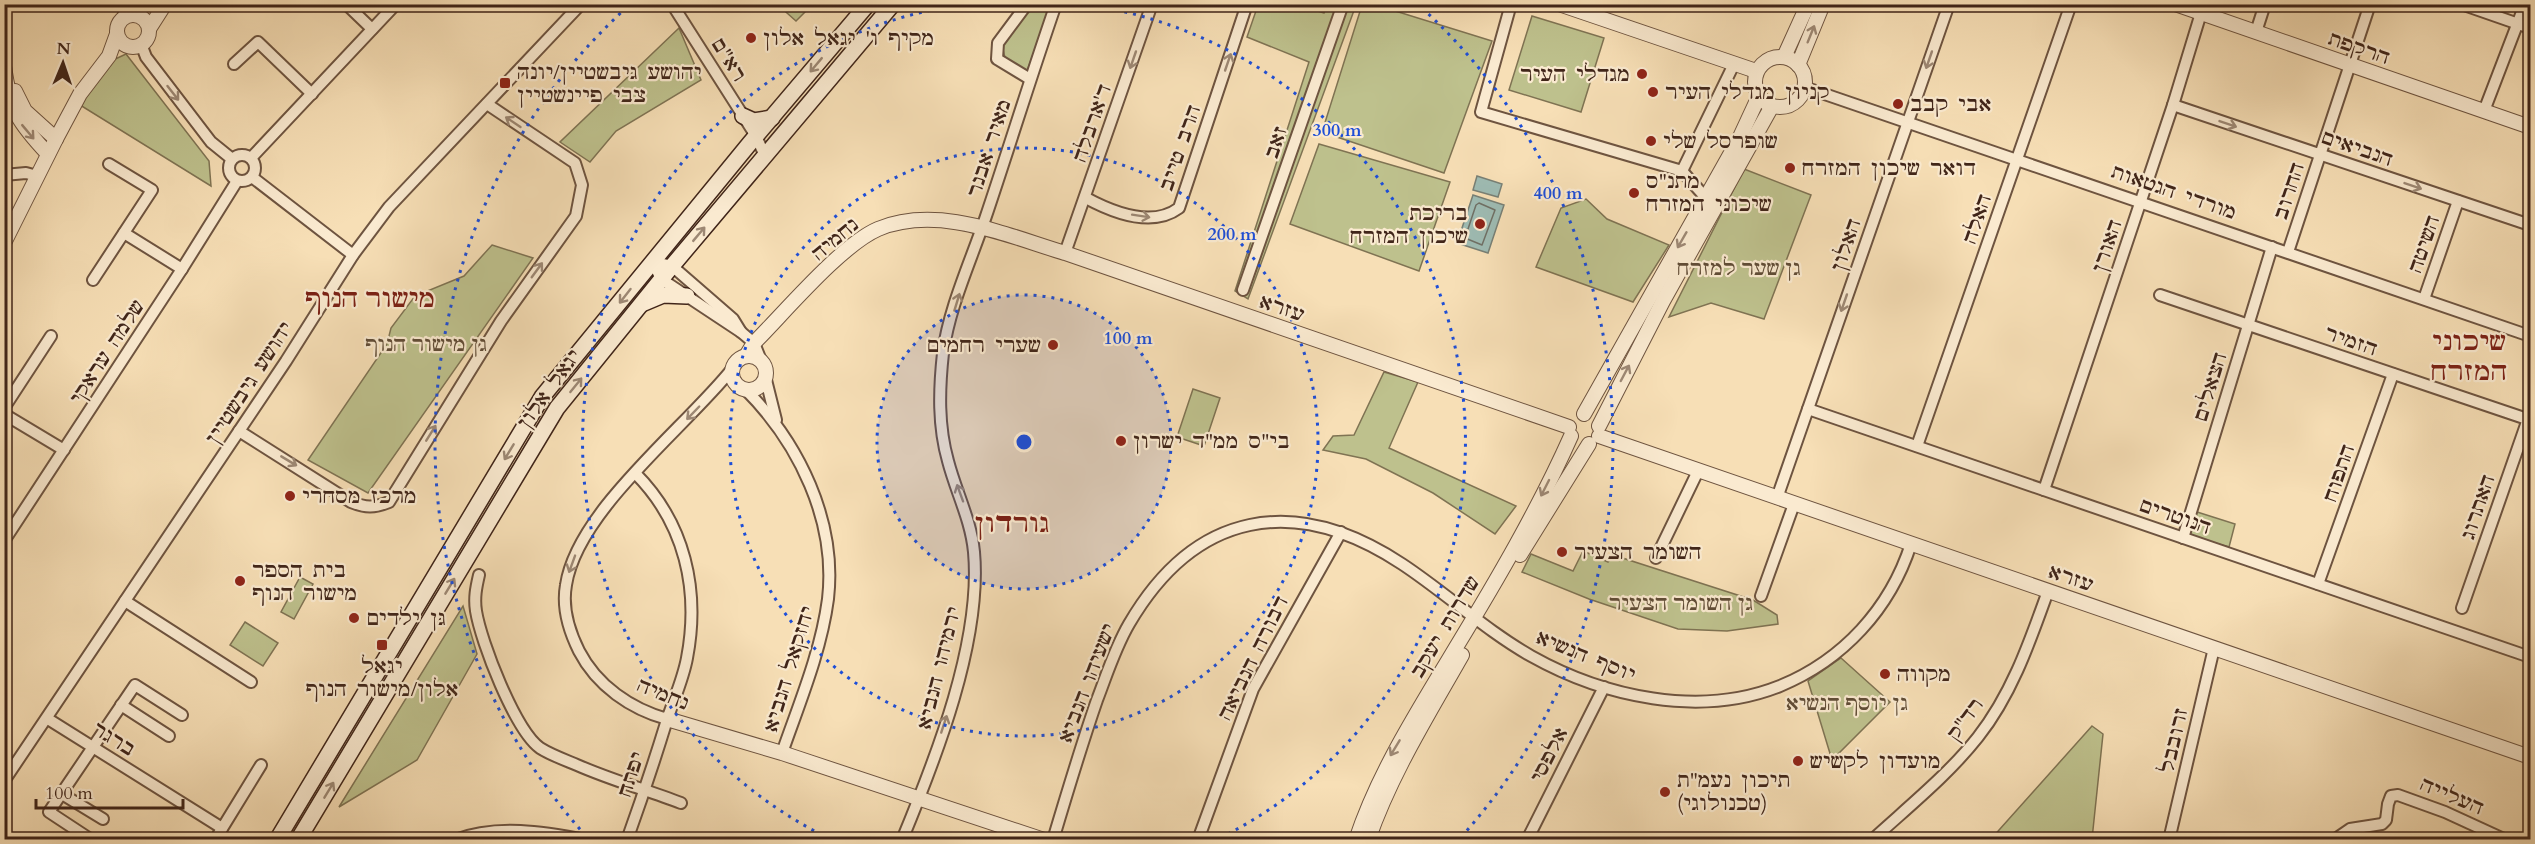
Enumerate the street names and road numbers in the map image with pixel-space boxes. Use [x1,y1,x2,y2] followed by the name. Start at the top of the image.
[2325,25,2393,71] street label: הרקפת
[705,33,753,87] street label: רא"ם
[1066,80,1118,166] street label: ד'ארבלה
[960,95,1018,201] street label: מאיר אבנר
[1153,101,1207,195] street label: הרב טייב
[1258,122,1294,162] street label: זאב
[2317,123,2397,173] street label: הנביאים
[2108,158,2240,226] street label: מורדי הגטאות
[2267,159,2311,223] street label: החרוב
[1956,191,1998,247] street label: האלה
[806,211,864,267] street label: נחמיה
[2402,212,2446,276] street label: השיטה
[1824,215,1868,275] street label: האלון
[2085,216,2129,276] street label: האורן
[1256,288,1308,328] street label: עזרא
[63,294,151,409] street label: שלמה עראקי
[199,316,299,450] street label: יהושע גיבשטיין
[2321,319,2381,363] street label: הזמיר
[511,344,587,434] street label: יגאל אלון
[2187,349,2233,425] street label: הצאלים
[2317,441,2361,505] street label: התפוח
[2454,471,2502,543] street label: האתרוג
[2135,491,2215,541] street label: הנוטרים
[2045,558,2097,598] street label: עזרא
[1404,571,1486,683] street label: שדרות יעקב
[1211,591,1295,725] street label: דבורה הנביאה
[757,603,821,735] street label: יחזקאל הנביא
[911,604,967,732] street label: ירמיהו הנביא
[1052,619,1122,747] street label: ישעיהו הנביא
[1532,624,1640,688] street label: יוסף הנשיא
[633,671,693,717] street label: נחמיה
[1940,692,1990,746] street label: רד"ק
[2153,704,2195,776] street label: זרובבל
[87,715,141,763] street label: ברגר
[1524,723,1574,787] street label: אלפסי
[611,748,651,800] street label: יפתח
[2416,771,2488,821] street label: העלייה

